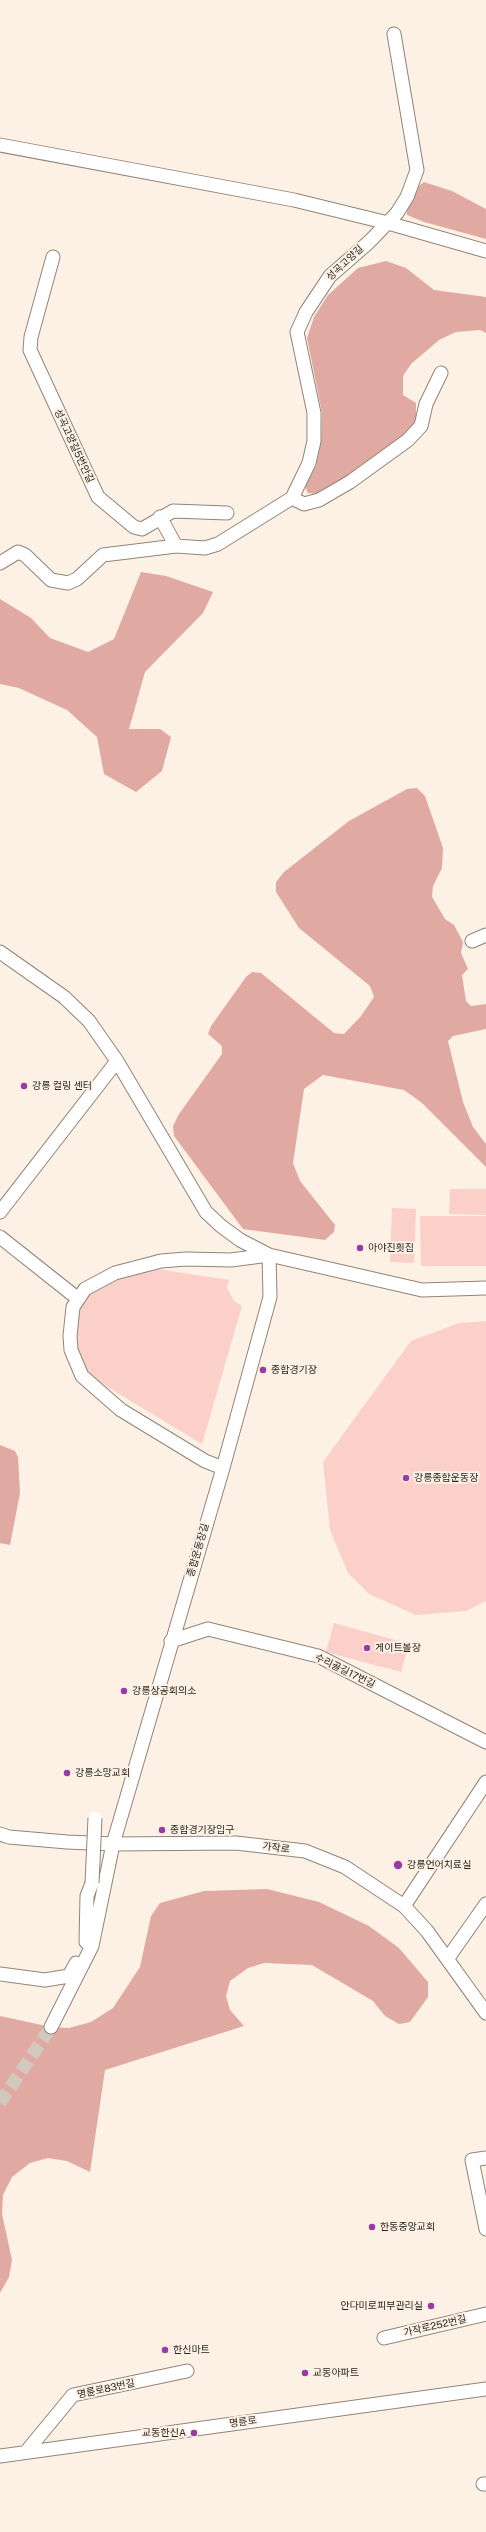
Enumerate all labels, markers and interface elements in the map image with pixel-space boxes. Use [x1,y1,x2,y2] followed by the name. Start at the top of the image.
[324,243,366,283] street label: 성곡고양길
[52,407,96,485] street label: 성곡고양길5번안길
[32,1080,92,1092] place label: 강릉 컬링 센터
[19,1081,29,1091] marker: 강릉 컬링 센터
[368,1242,414,1254] place label: 아야진횟집
[355,1243,365,1253] marker: 아야진횟집
[271,1364,317,1376] place label: 종합경기장
[258,1365,268,1375] marker: 종합경기장
[414,1472,478,1484] place label: 강릉종합운동장
[401,1473,411,1483] marker: 강릉종합운동장
[185,1522,211,1578] street label: 종합운동장길
[375,1642,421,1654] place label: 게이트볼장
[362,1643,372,1653] marker: 게이트볼장
[313,1651,377,1691] street label: 수리골길17번길
[132,1685,196,1697] place label: 강릉상공회의소
[119,1686,129,1696] marker: 강릉상공회의소
[75,1767,130,1779] place label: 강릉소망교회
[62,1768,72,1778] marker: 강릉소망교회
[170,1824,234,1836] place label: 종합경기장입구
[157,1825,167,1835] marker: 종합경기장입구
[262,1840,290,1856] street label: 가작로
[392,1859,404,1871] marker: 강릉언어치료실
[407,1859,471,1871] place label: 강릉언어치료실
[380,2221,435,2233] place label: 한동중앙교회
[367,2222,377,2232] marker: 한동중앙교회
[340,2300,423,2312] place label: 안다미로피부관리실
[426,2301,436,2311] marker: 안다미로피부관리실
[402,2313,468,2339] street label: 가작로252번길
[173,2344,210,2356] place label: 한신마트
[160,2345,170,2355] marker: 한신마트
[313,2367,359,2379] place label: 교동아파트
[300,2368,310,2378] marker: 교동아파트
[76,2377,136,2401] street label: 명륜로83번길
[228,2414,258,2430] street label: 명륜로
[142,2427,186,2439] place label: 교동한신A
[189,2428,199,2438] marker: 교동한신A

